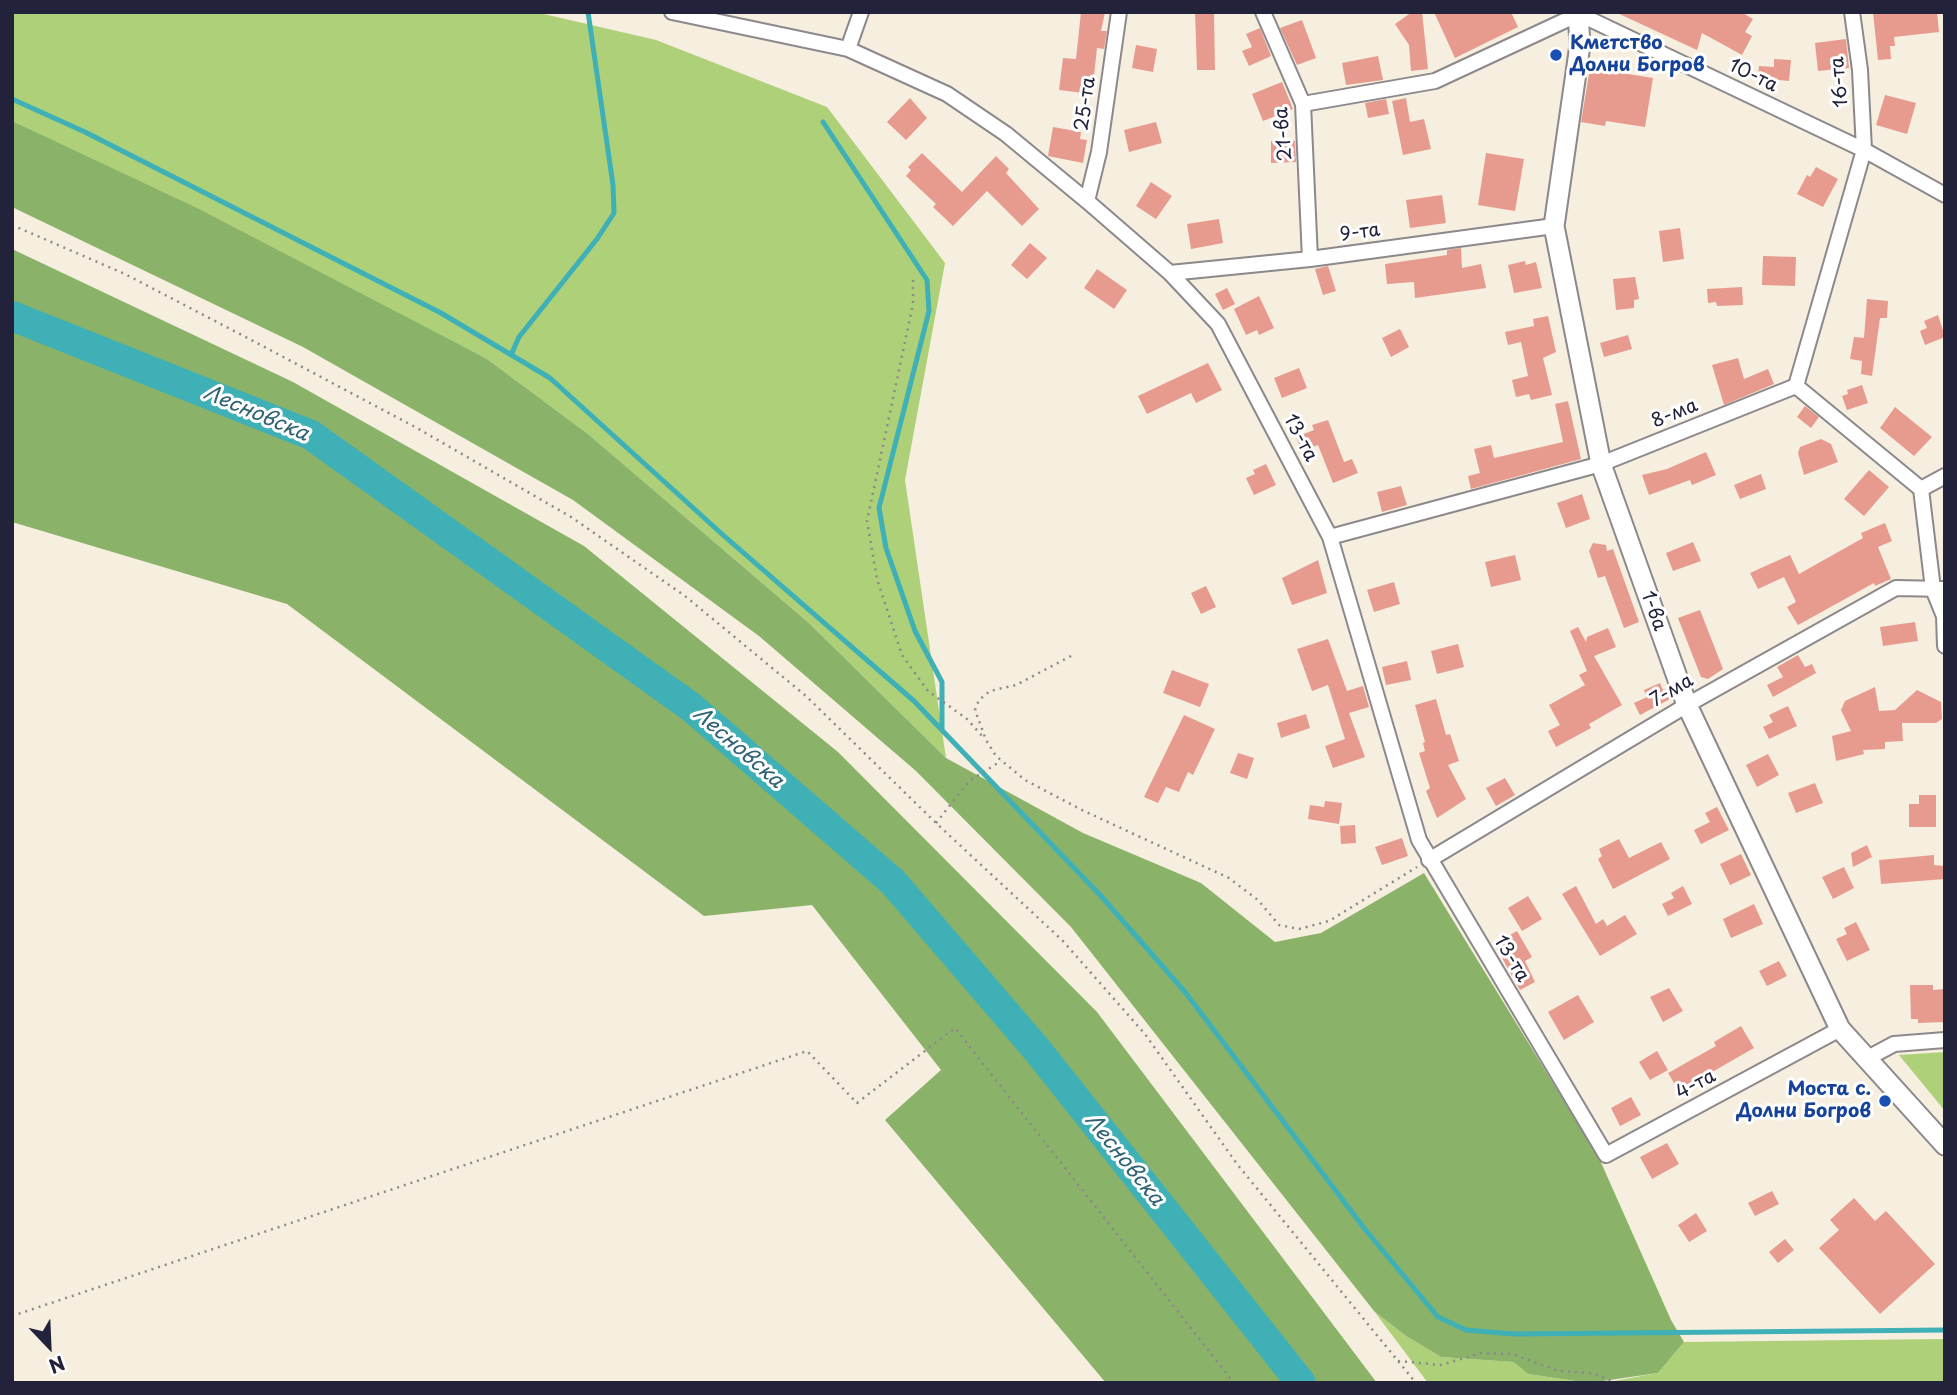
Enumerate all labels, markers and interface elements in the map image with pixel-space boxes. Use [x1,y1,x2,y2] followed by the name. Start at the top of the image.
[1570,33,1704,77] place label: Кметство Долни Богров
[1548,47,1564,63] marker: Кметство Долни Богров
[1725,54,1781,98] street label: 10-та
[1826,56,1854,108] street label: 16-та
[1071,75,1101,133] street label: 25-та
[1270,106,1298,162] street label: 21-ва
[1338,219,1382,247] street label: 9-та
[200,381,312,447] water label: Лесновска
[1649,394,1701,434] street label: 8-ма
[1278,410,1322,466] street label: 13-та
[1635,588,1671,634] street label: 1-ва
[1646,670,1698,712] street label: 7-ма
[688,702,788,794] water label: Лесновска
[1488,931,1534,987] street label: 13-та
[1672,1065,1720,1105] street label: 4-та
[1737,1079,1871,1123] place label: Моста с. Долни Богров
[1877,1093,1893,1109] marker: Моста с. Долни Богров
[1079,1109,1169,1211] water label: Лесновска
[14,1311,84,1381] north arrow
[45,1350,70,1381] text: N

